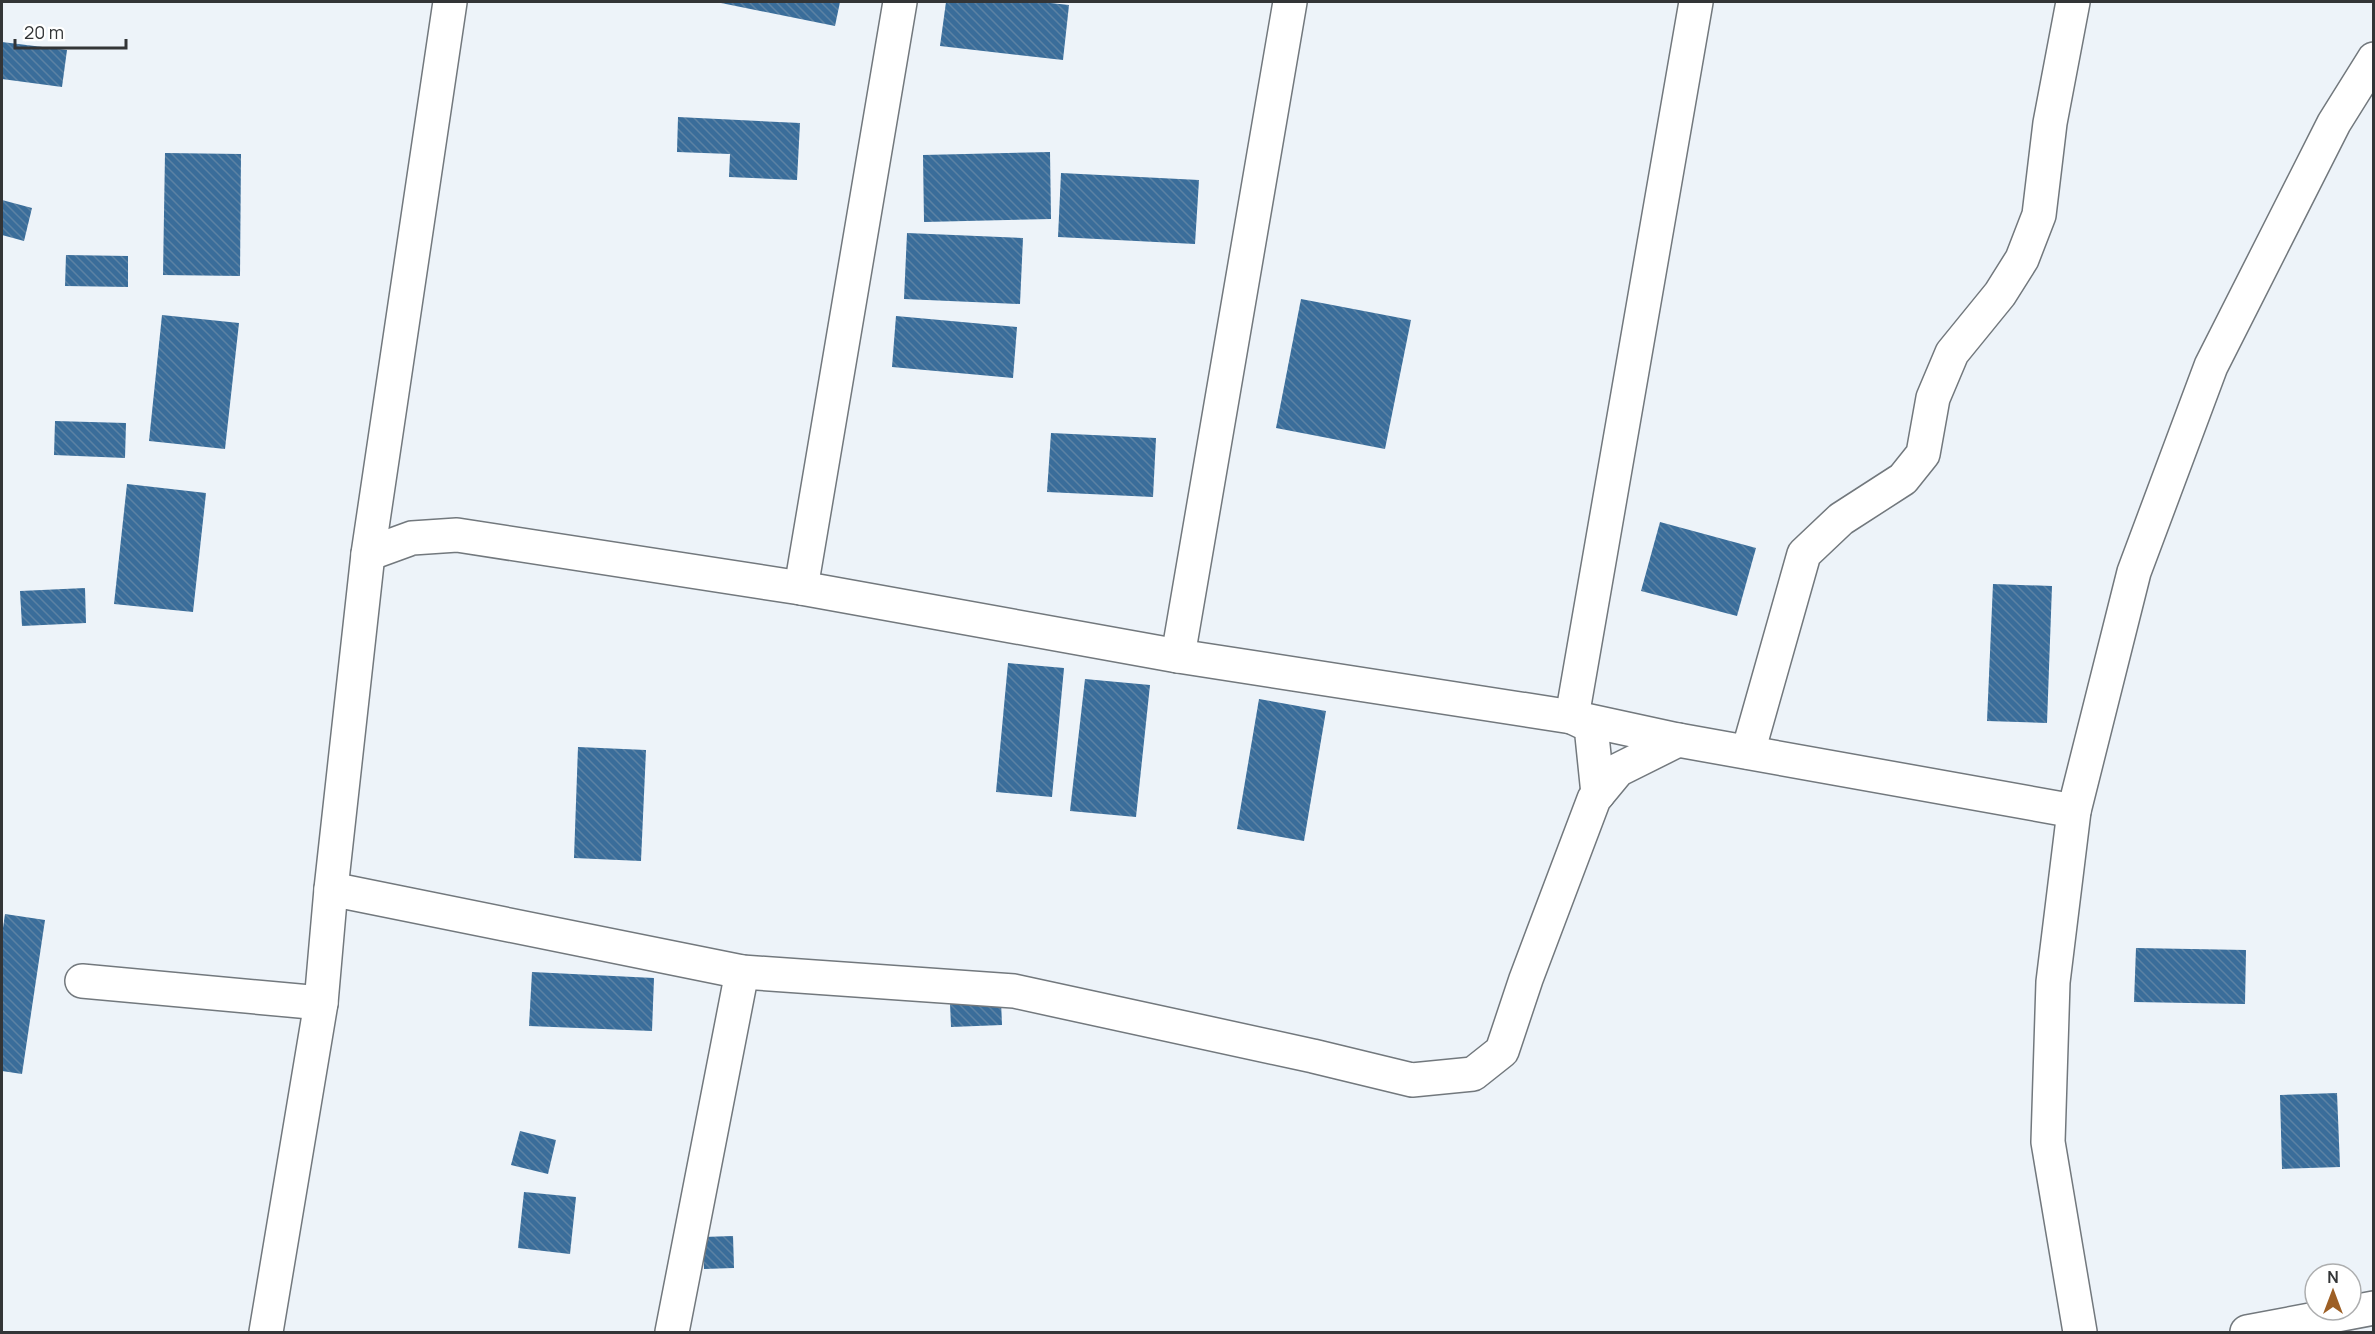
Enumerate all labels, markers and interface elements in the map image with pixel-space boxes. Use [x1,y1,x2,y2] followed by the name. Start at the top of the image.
[15,12,126,50] scale bar
[24,20,64,44] text: 20 m
[2303,1262,2363,1322] north arrow
[2327,1266,2339,1288] text: N

